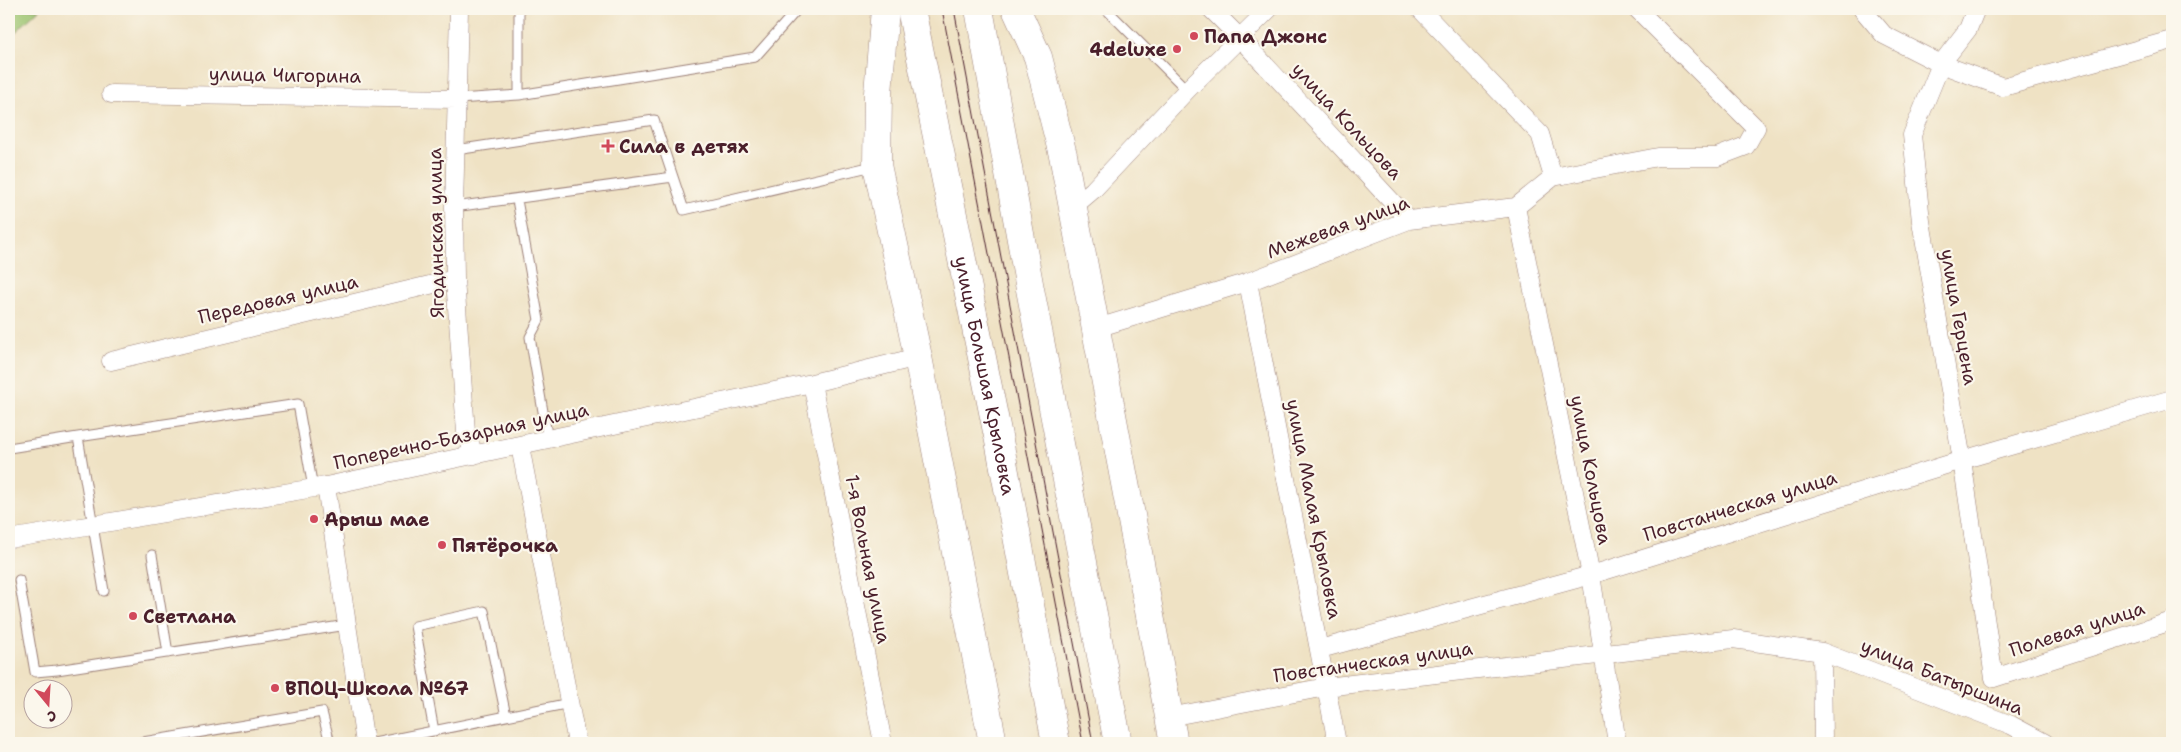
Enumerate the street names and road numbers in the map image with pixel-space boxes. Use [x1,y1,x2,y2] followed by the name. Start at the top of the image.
[1286,57,1408,185] street label: улица Кольцова
[209,61,362,89] street label: улица Чигорина
[422,147,450,318] street label: Ягодинская улица
[1263,190,1413,264] street label: Межевая улица
[1935,247,1983,387] street label: улица Герцена
[949,254,1022,497] street label: улица Большая Крыловка
[196,268,361,330] street label: Передовая улица
[1564,393,1618,547] street label: улица Кольцова
[331,397,591,475] street label: Поперечно-Базарная улица
[1280,397,1348,621] street label: улица Малая Крыловка
[1640,465,1840,547] street label: Повстанческая улица
[839,472,897,646] street label: 1-я Вольная улица
[2006,595,2148,663] street label: Полевая улица
[1857,633,2027,721] street label: улица Батыршина
[1272,636,1474,688] street label: Повстанческая улица

